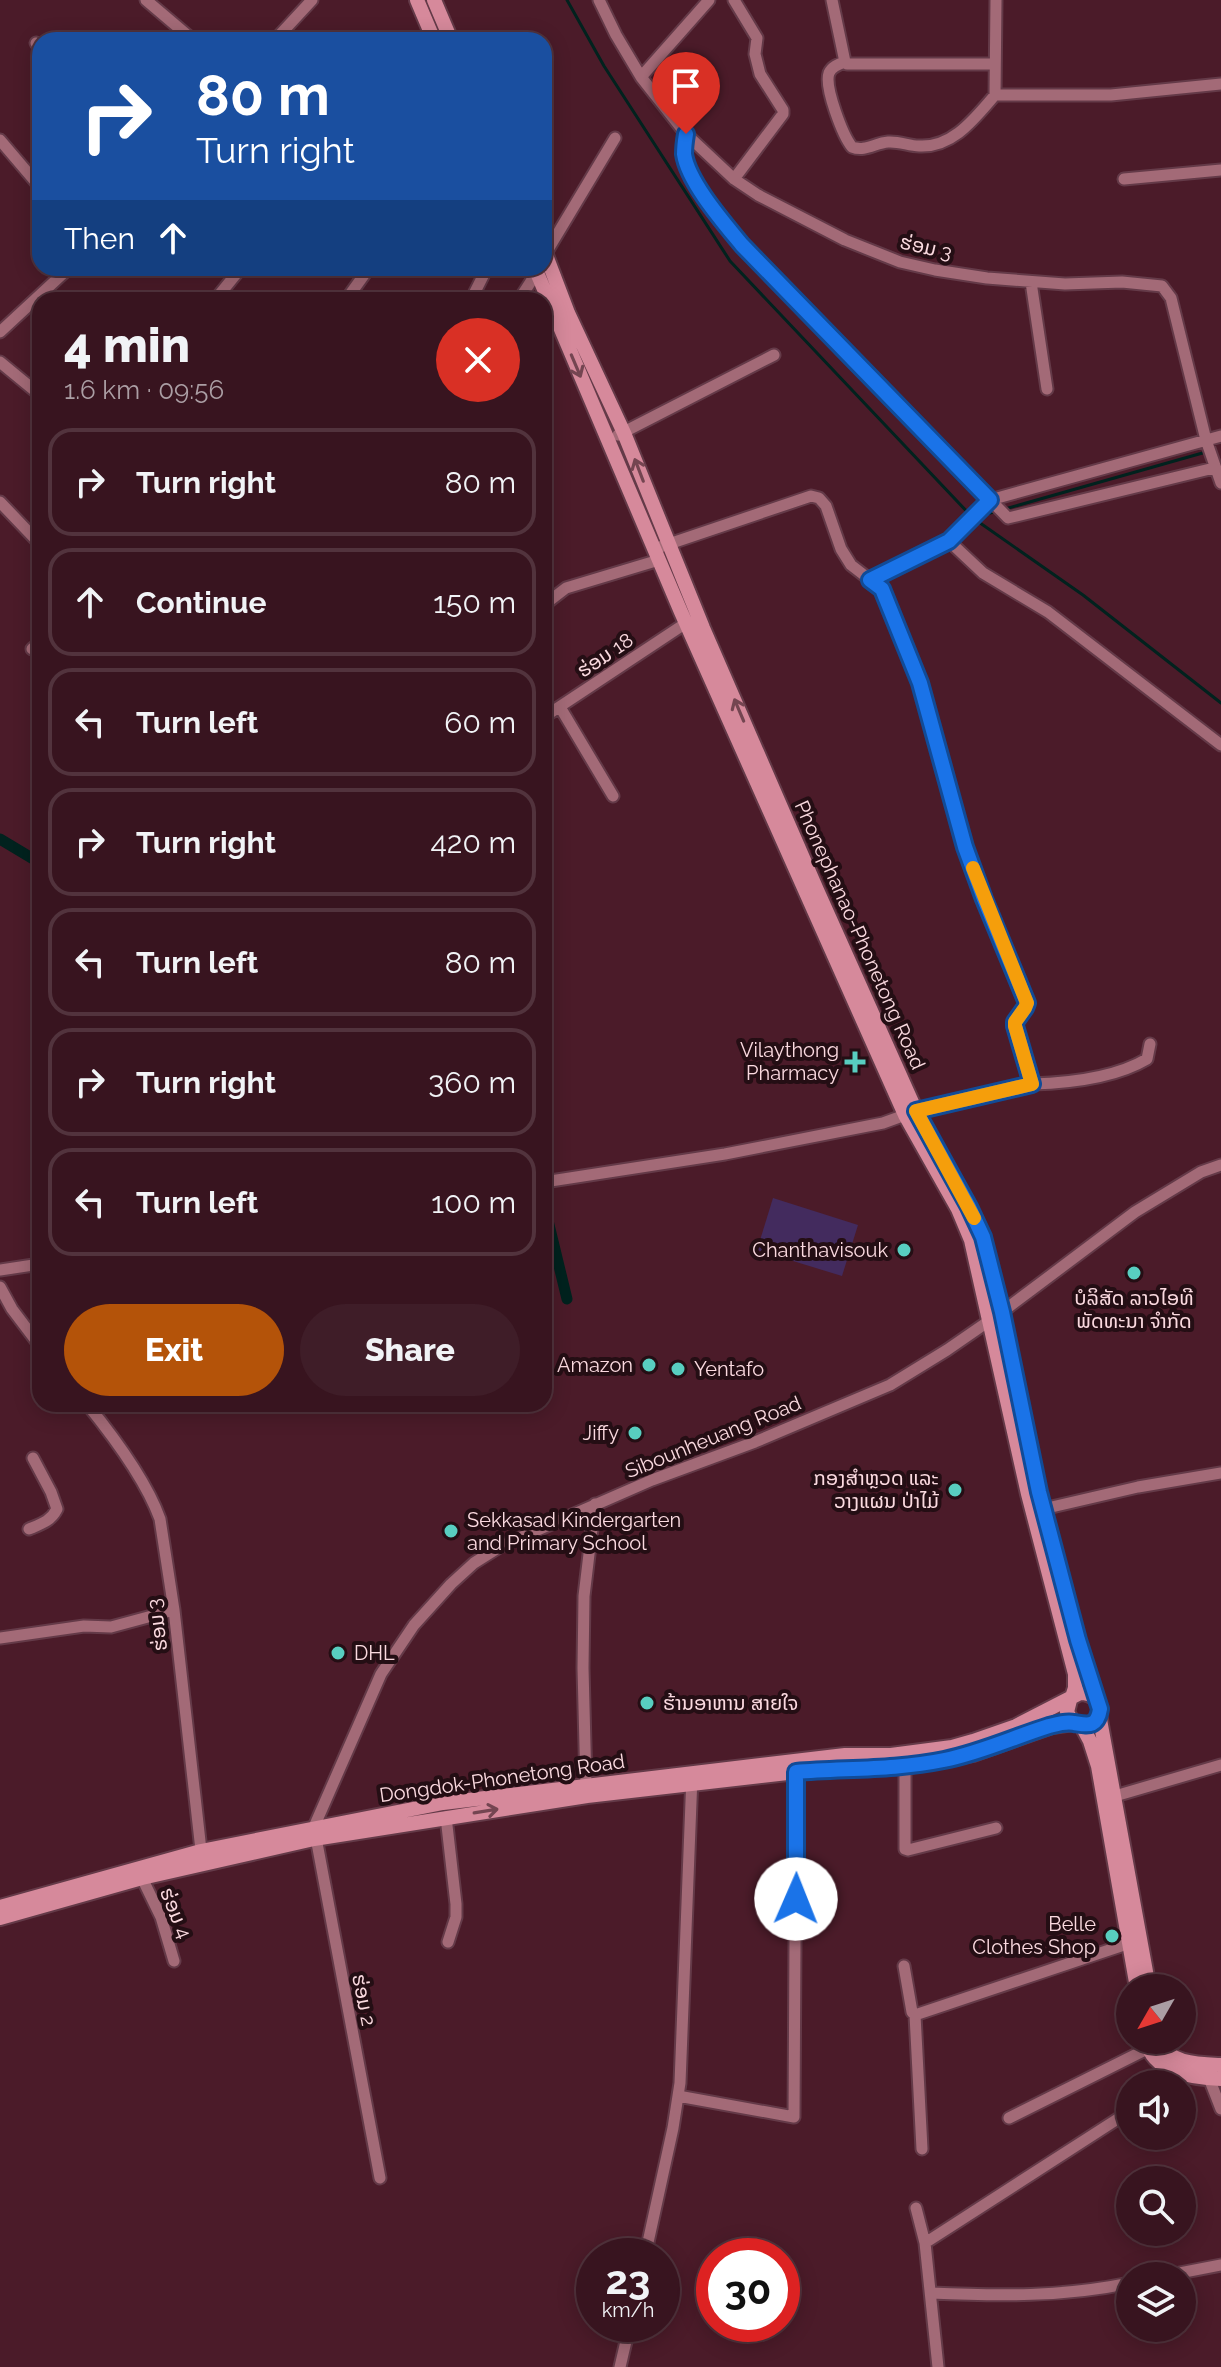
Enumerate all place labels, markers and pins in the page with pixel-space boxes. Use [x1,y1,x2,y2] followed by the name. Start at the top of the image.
[652,52,720,134] pin
[740,1038,839,1085] place label: Vilaythong Pharmacy
[846,1053,864,1071] marker: Vilaythong Pharmacy
[752,1238,888,1262] place label: Chanthavisouk
[895,1241,913,1259] marker: Chanthavisouk
[1125,1264,1143,1282] marker: ບໍລິສັດ ລາວໄອທີ ພັດທະນາ ຈຳກັດ
[1074,1286,1194,1333] place label: ບໍລິສັດ ລາວໄອທີ ພັດທະນາ ຈຳກັດ
[557,1353,633,1377] place label: Amazon
[640,1356,658,1374] marker: Amazon
[694,1357,764,1381] place label: Yentafo
[669,1360,687,1378] marker: Yentafo
[583,1421,619,1445] place label: Jiffy
[626,1424,644,1442] marker: Jiffy
[813,1466,939,1513] place label: ກອງສໍາຫຼວດ ແລະ ວາງແຜນ ປ່າໄມ້
[946,1481,964,1499] marker: ກອງສໍາຫຼວດ ແລະ ວາງແຜນ ປ່າໄມ້
[467,1508,681,1555] place label: Sekkasad Kindergarten and Primary School
[442,1522,460,1540] marker: Sekkasad Kindergarten and Primary School
[354,1641,395,1665] place label: DHL
[329,1644,347,1662] marker: DHL
[663,1691,799,1715] place label: ຮ້ານອາຫານ ສາຍໃຈ
[638,1694,656,1712] marker: ຮ້ານອາຫານ ສາຍໃຈ
[972,1912,1096,1959] place label: Belle Clothes Shop
[1103,1927,1121,1945] marker: Belle Clothes Shop

